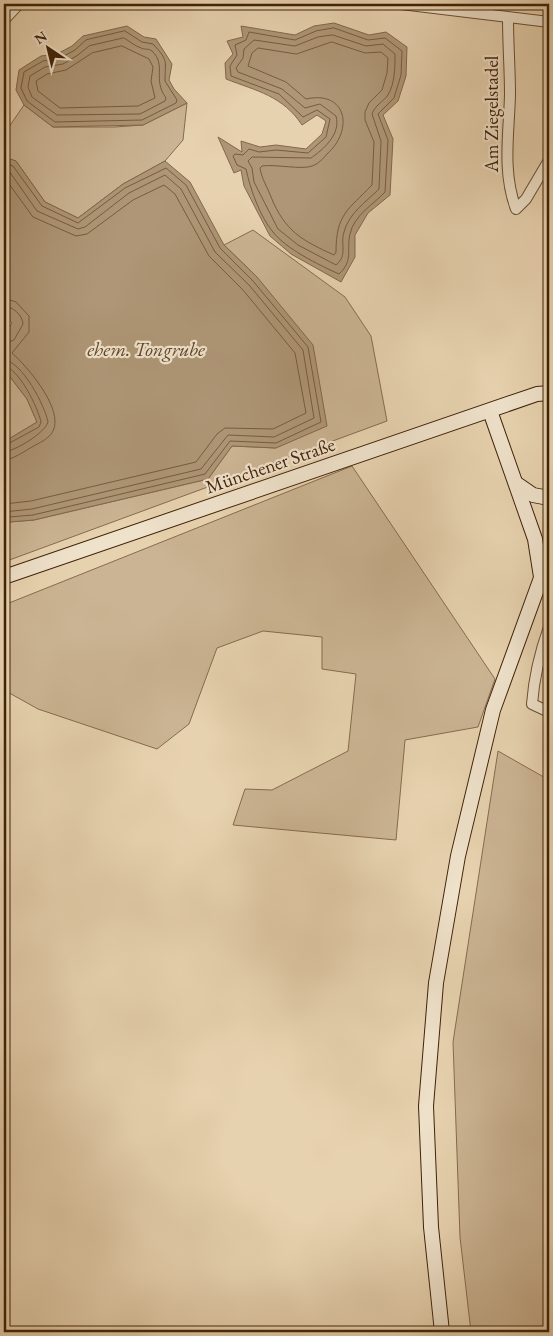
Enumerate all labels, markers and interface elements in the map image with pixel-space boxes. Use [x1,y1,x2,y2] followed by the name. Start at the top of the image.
[22,22,72,72] north arrow
[31,26,51,48] text: N
[479,55,504,173] street label: Am Ziegelstadel
[87,336,205,362] water label: ehem. Tongrube
[202,432,338,499] street label: Münchener Straße

